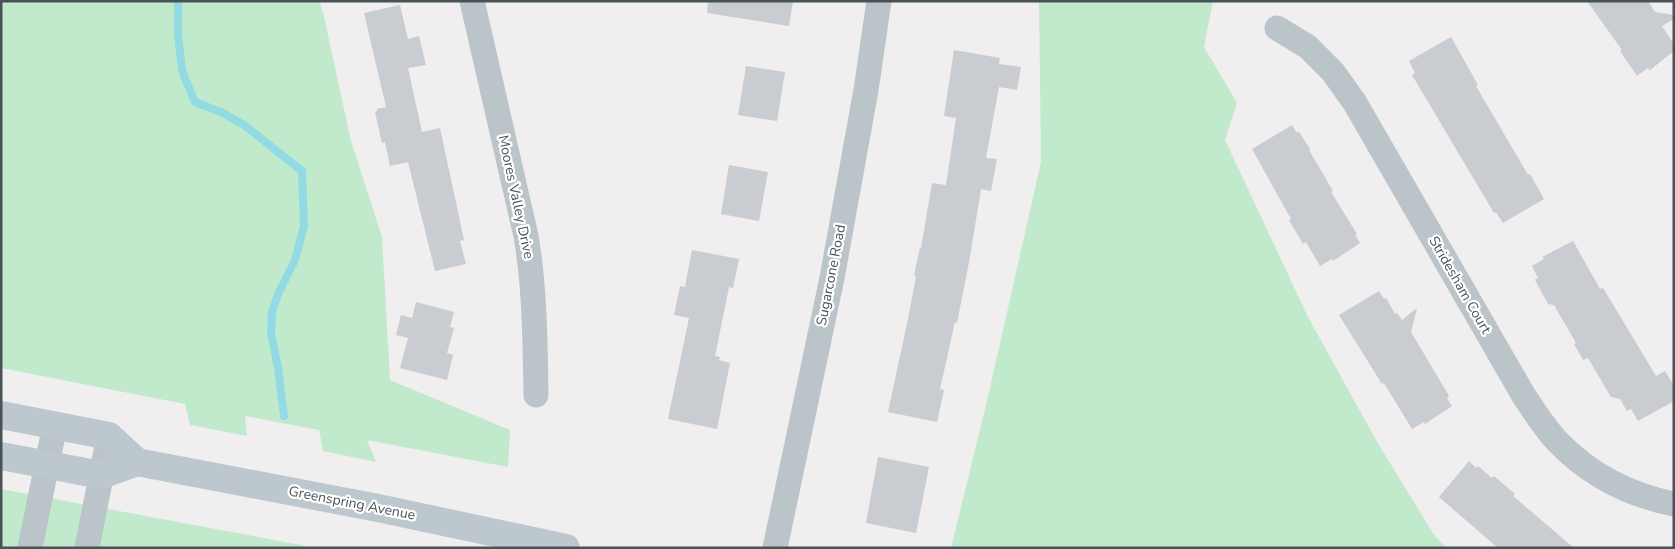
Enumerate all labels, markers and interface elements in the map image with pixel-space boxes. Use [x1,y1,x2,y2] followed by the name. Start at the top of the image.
[494,133,538,261] street label: Moores Valley Drive
[812,223,850,327] street label: Sugarcone Road
[1424,233,1496,337] street label: Stridesham Court
[287,481,417,525] street label: Greenspring Avenue

